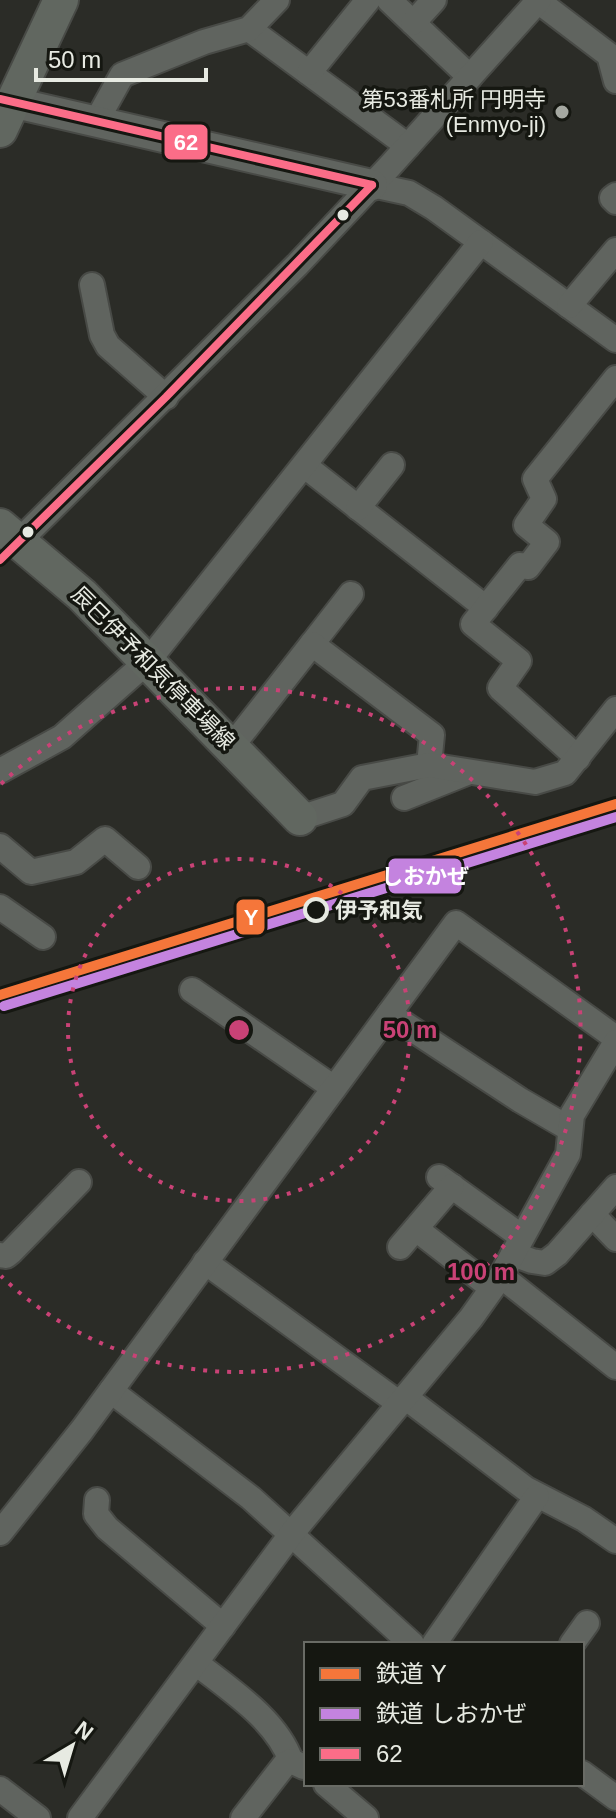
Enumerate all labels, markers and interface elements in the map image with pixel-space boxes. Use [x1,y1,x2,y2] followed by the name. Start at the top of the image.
[36,32,206,82] scale bar
[48,46,101,73] text: 50 m
[361,87,546,137] place label: 第53番札所 円明寺 (Enmyo-ji)
[553,103,571,121] marker: 第53番札所 円明寺 (Enmyo-ji)
[163,123,209,161] line badge: 62
[174,130,198,155] text: 62
[335,207,351,223] unlabelled marker
[20,524,36,540] unlabelled marker
[66,581,240,755] street label: 辰巳伊予和気停車場線
[387,857,463,895] line badge: しおかぜ
[381,864,469,889] text: しおかぜ
[235,898,266,936] line badge: Y
[304,898,328,922] marker: 伊予和気
[335,898,423,923] place label: 伊予和気
[244,905,259,930] text: Y
[225,1016,253,1044] centre of rings
[383,1016,437,1043] text: 50 m
[447,1258,515,1285] text: 100 m
[304,1642,584,1786] legend
[376,1660,447,1687] text: 鉄道 Y
[376,1700,527,1727] text: 鉄道 しおかぜ
[32,1706,112,1786] north arrow
[70,1716,98,1745] text: N
[376,1740,403,1767] text: 62

